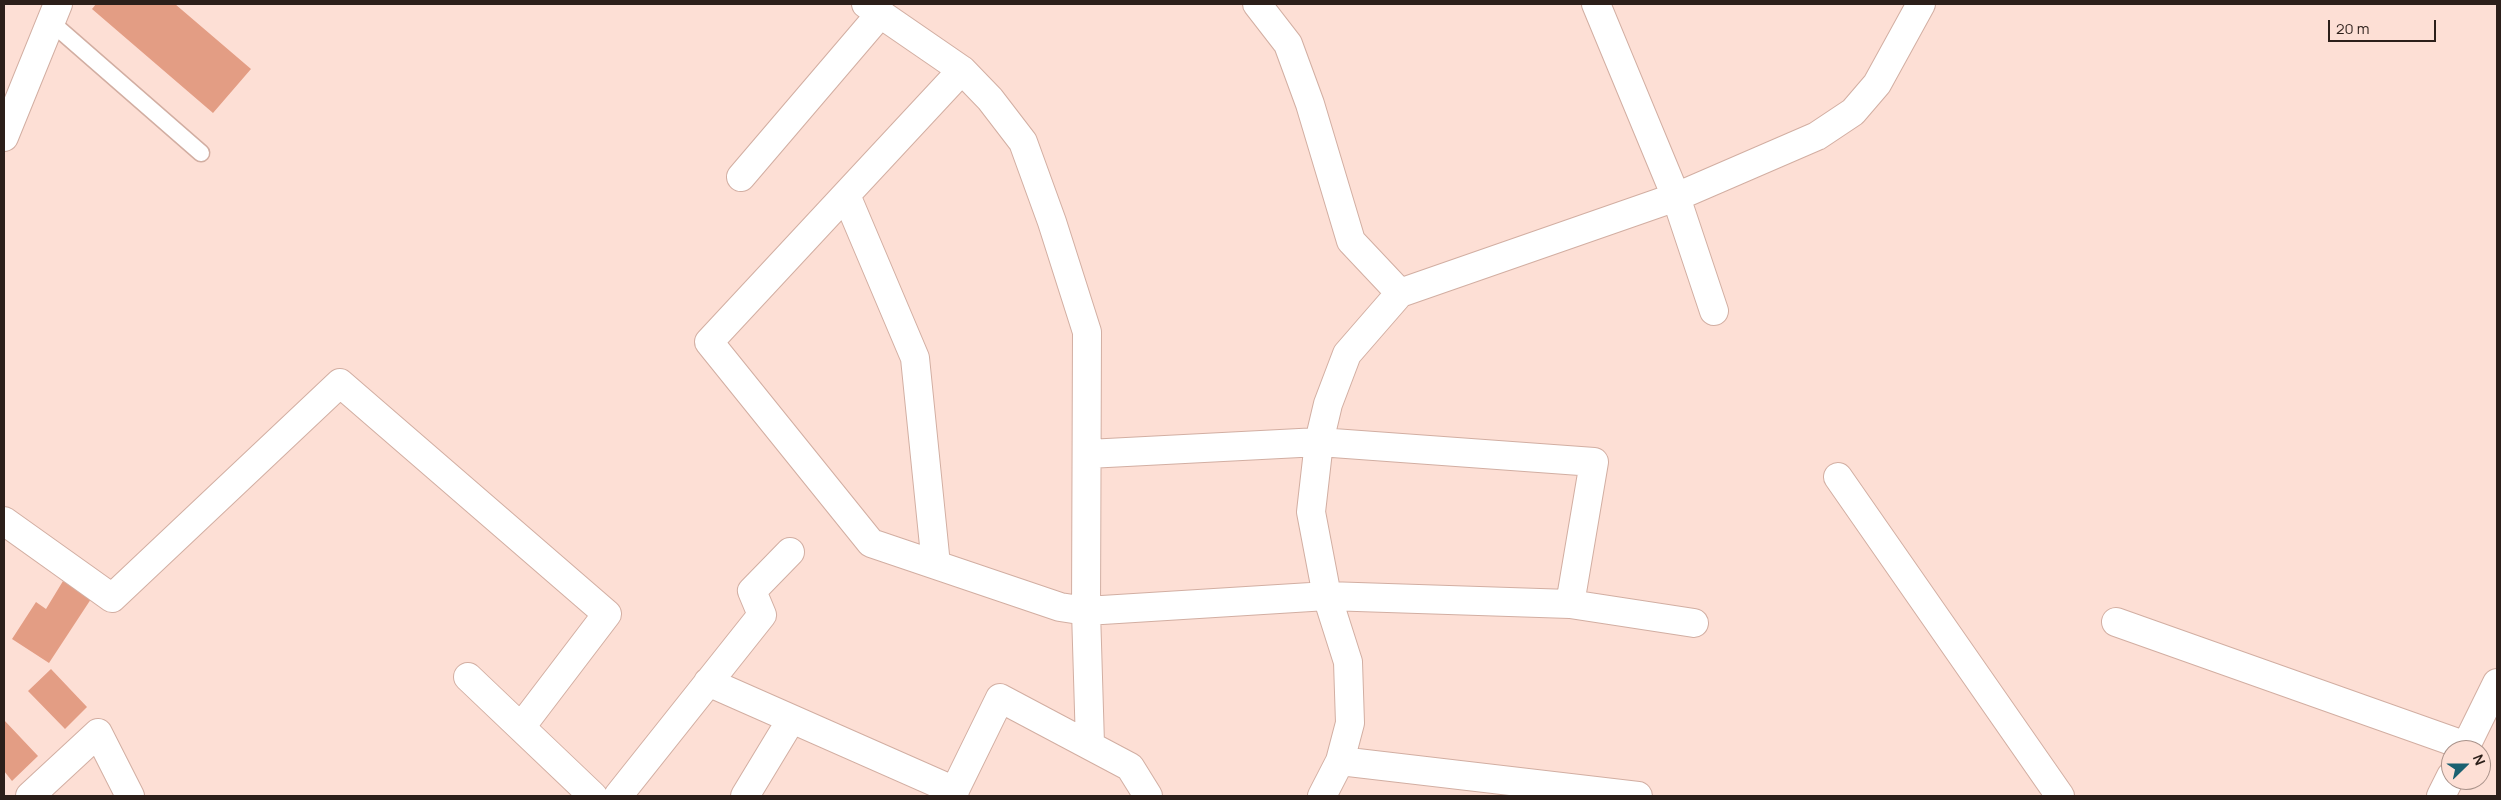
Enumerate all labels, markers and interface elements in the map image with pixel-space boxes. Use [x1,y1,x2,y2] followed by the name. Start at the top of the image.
[2331,10,2438,42] scale bar
[2336,18,2369,39] text: 20 m
[2441,740,2491,790] north arrow
[2469,751,2490,768] text: N

